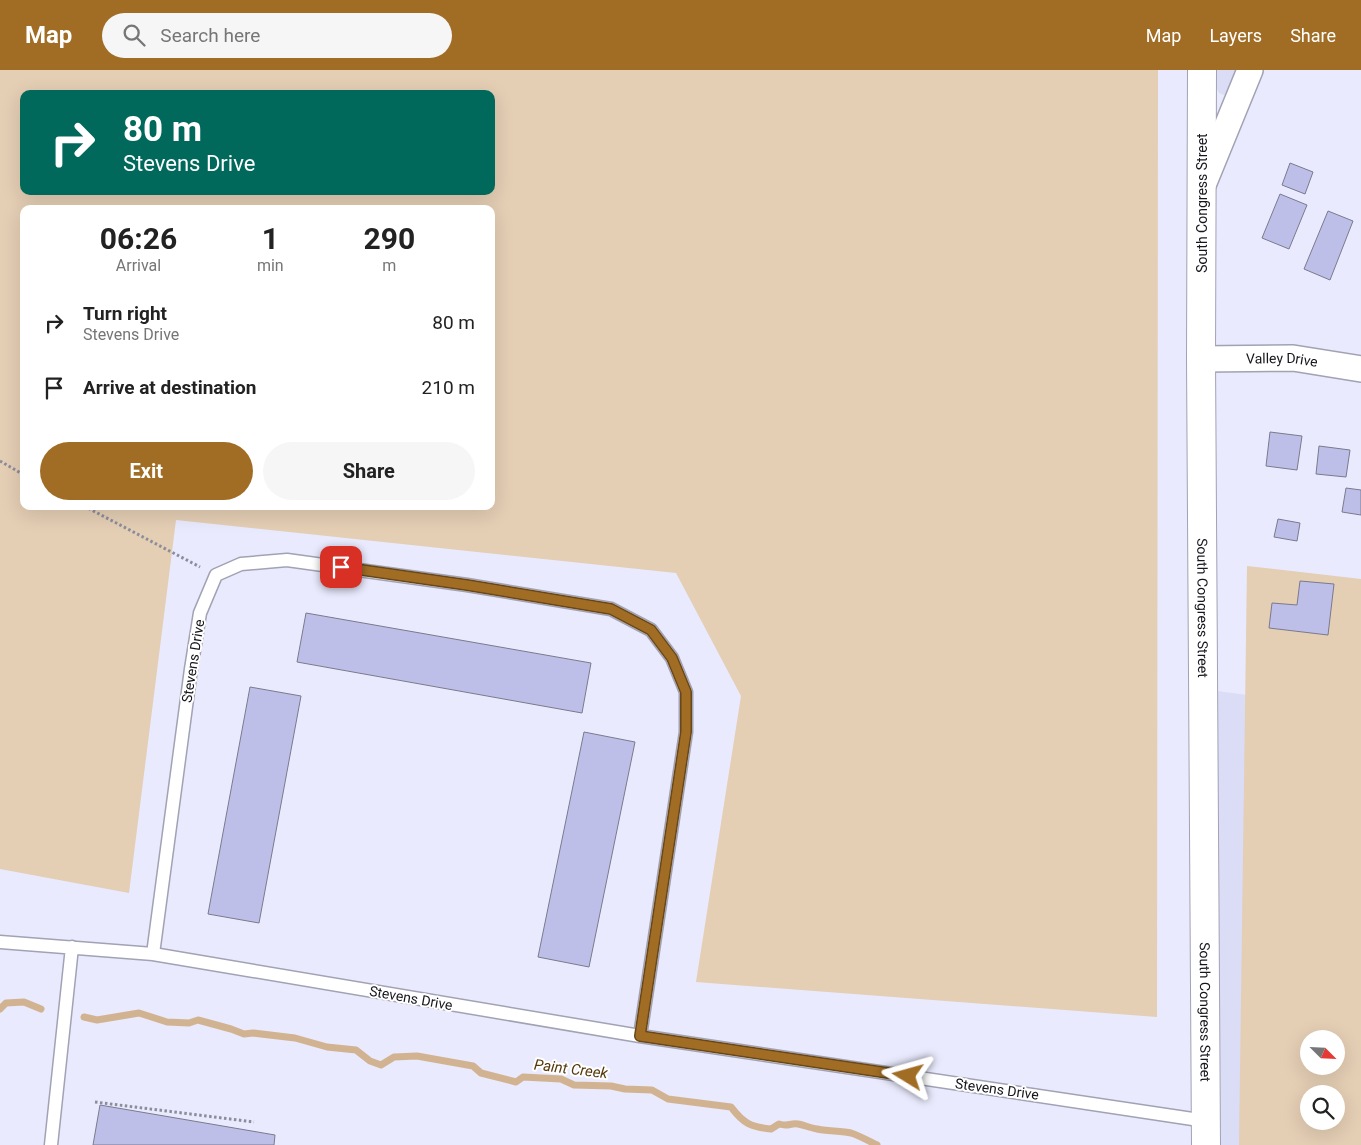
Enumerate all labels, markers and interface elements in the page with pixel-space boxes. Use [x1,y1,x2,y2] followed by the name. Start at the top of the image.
[102,13,452,58] search box
[25,21,72,49] text: Map
[120,21,148,49] icon: search
[160,24,260,47] text: Search here
[1146,25,1181,46] text: Map
[1209,25,1262,46] text: Layers
[1290,25,1336,46] text: Share
[123,109,202,150] text: 80 m
[40,110,105,175] icon: right
[1194,133,1210,273] street label: South Congress Street
[123,151,255,176] text: Stevens Drive
[100,221,177,256] text: 06:26
[262,221,279,256] text: 1
[364,221,415,256] text: 290
[116,256,161,275] text: Arrival
[257,256,284,275] text: min
[382,256,396,275] text: m
[83,302,167,325] text: Turn right
[40,309,68,337] icon: right
[432,311,475,334] text: 80 m
[83,325,179,344] text: Stevens Drive
[1246,350,1319,370] street label: Valley Drive
[40,374,68,402] icon: arrive
[83,376,256,399] text: Arrive at destination
[422,376,475,399] text: 210 m
[40,442,253,500] button: Exit
[263,442,475,500] button: Share
[1194,538,1211,678] street label: South Congress Street
[320,546,362,588] pin
[327,553,355,581] icon: arrive
[179,618,207,704] street label: Stevens Drive
[1197,942,1214,1082] street label: South Congress Street
[368,983,454,1013] street label: Stevens Drive
[1300,1030,1345,1075] north arrow
[1300,1030,1345,1130] map controls
[881,1049,933,1101] position arrow
[533,1056,609,1083] water label: Paint Creek
[954,1075,1040,1103] street label: Stevens Drive
[1300,1085,1345,1130] button: search

